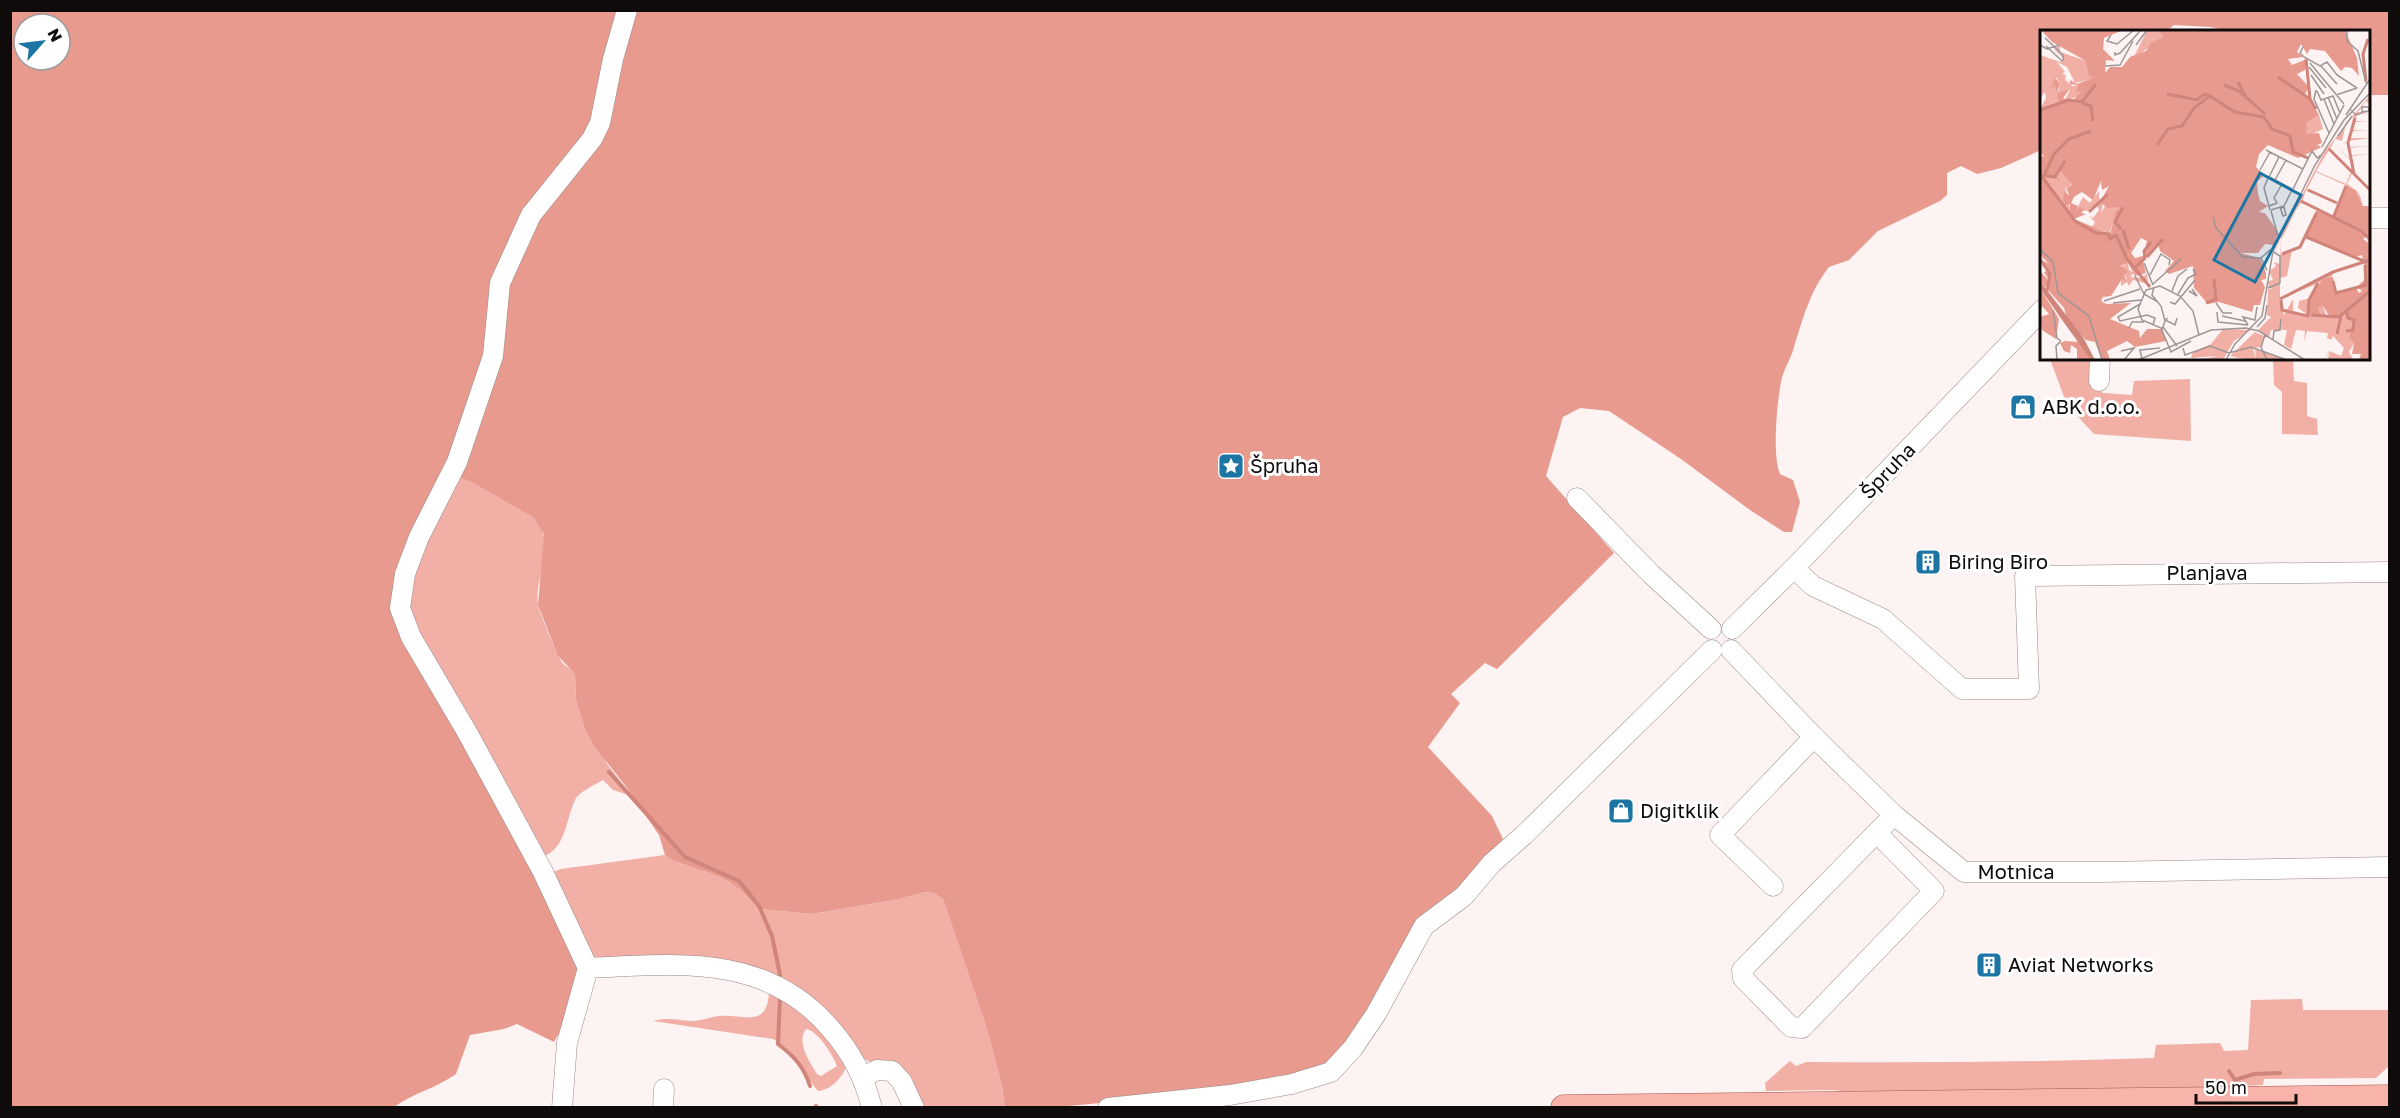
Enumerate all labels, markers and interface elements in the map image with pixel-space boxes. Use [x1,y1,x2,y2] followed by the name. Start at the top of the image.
[12,12,72,72] north arrow
[44,25,67,45] text: N
[2040,30,2370,360] inset map
[2008,392,2038,422] shop icon: ABK d.o.o.
[2042,394,2140,418] place label: ABK d.o.o.
[1855,437,1920,503] street label: Špruha
[1216,451,1246,481] place icon: Špruha
[1250,453,1319,477] place label: Špruha
[1913,547,1943,577] building icon: Biring Biro
[1948,549,2048,573] place label: Biring Biro
[2166,560,2248,584] street label: Planjava
[1606,796,1636,826] shop icon: Digitklik
[1640,798,1719,822] place label: Digitklik
[1977,859,2055,883] street label: Motnica
[1974,950,2004,980] building icon: Aviat Networks
[2008,952,2154,976] place label: Aviat Networks
[2196,1067,2296,1105] scale bar
[2205,1076,2247,1098] text: 50 m

